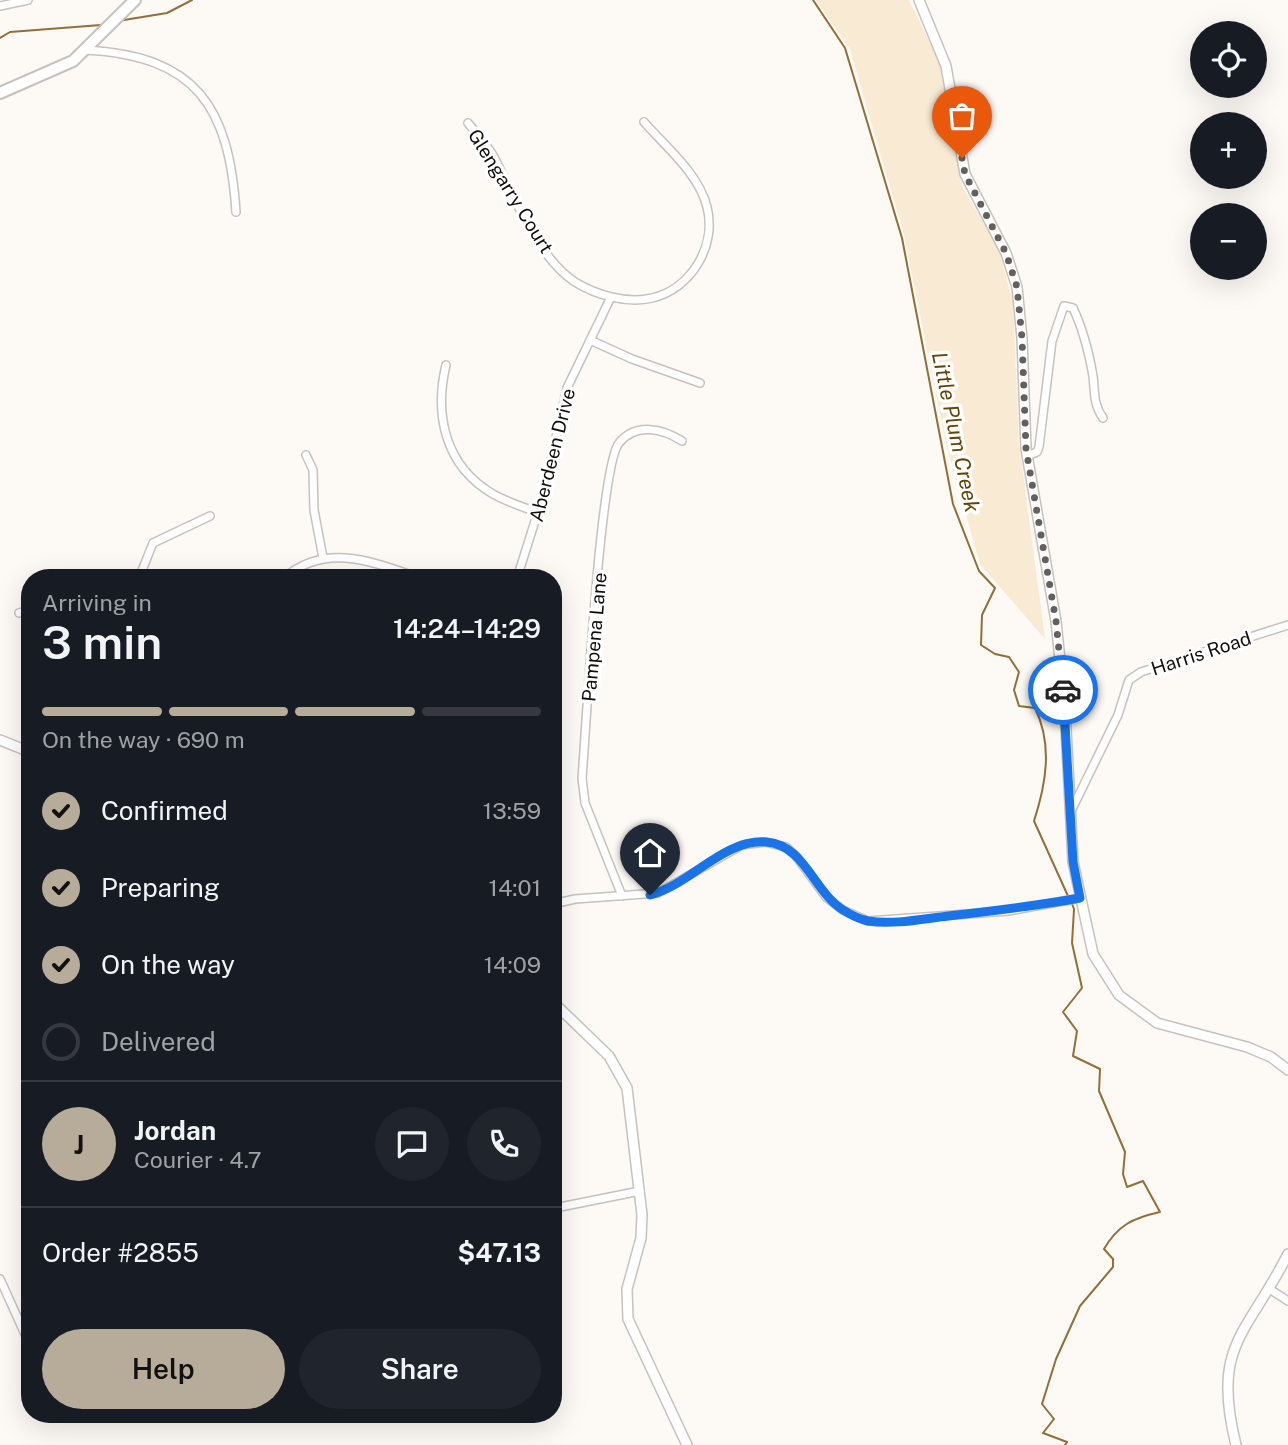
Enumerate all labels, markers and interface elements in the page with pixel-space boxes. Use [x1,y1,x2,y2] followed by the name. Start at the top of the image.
[1190,21,1267,280] map controls
[1190,21,1267,98] button: locate
[932,86,992,158] pin
[943,97,981,135] icon: bag
[1190,112,1267,189] button: +
[464,125,558,257] street label: Glengarry Court
[1190,203,1267,280] button: −
[927,350,985,515] water label: Little Plum Creek
[525,386,579,524] street label: Aberdeen Drive
[577,571,611,703] street label: Pampena Lane
[42,589,152,616] text: Arriving in
[393,613,541,644] text: 14:24–14:29
[42,615,162,669] text: 3 min
[1148,627,1254,679] street label: Harris Road
[1028,655,1098,725] courier
[1044,671,1082,709] icon: car
[42,726,245,753] text: On the way · 690 m
[42,792,80,830] icon: check
[101,795,228,826] text: Confirmed
[483,797,541,824] text: 13:59
[620,823,680,895] pin
[631,834,669,872] icon: home
[42,869,80,907] icon: check
[101,872,220,903] text: Preparing
[489,874,541,901] text: 14:01
[42,946,80,984] icon: check
[101,949,235,980] text: On the way
[484,951,541,978] text: 14:09
[101,1026,216,1057] text: Delivered
[375,1107,449,1181] button: chat
[467,1107,541,1181] button: phone
[134,1115,216,1146] text: Jordan
[74,1129,84,1160] text: J
[134,1146,262,1173] text: Courier · 4.7
[42,1237,199,1268] text: Order #2855
[458,1237,541,1268] text: $47.13
[42,1329,285,1409] button: Help
[299,1329,541,1409] button: Share

